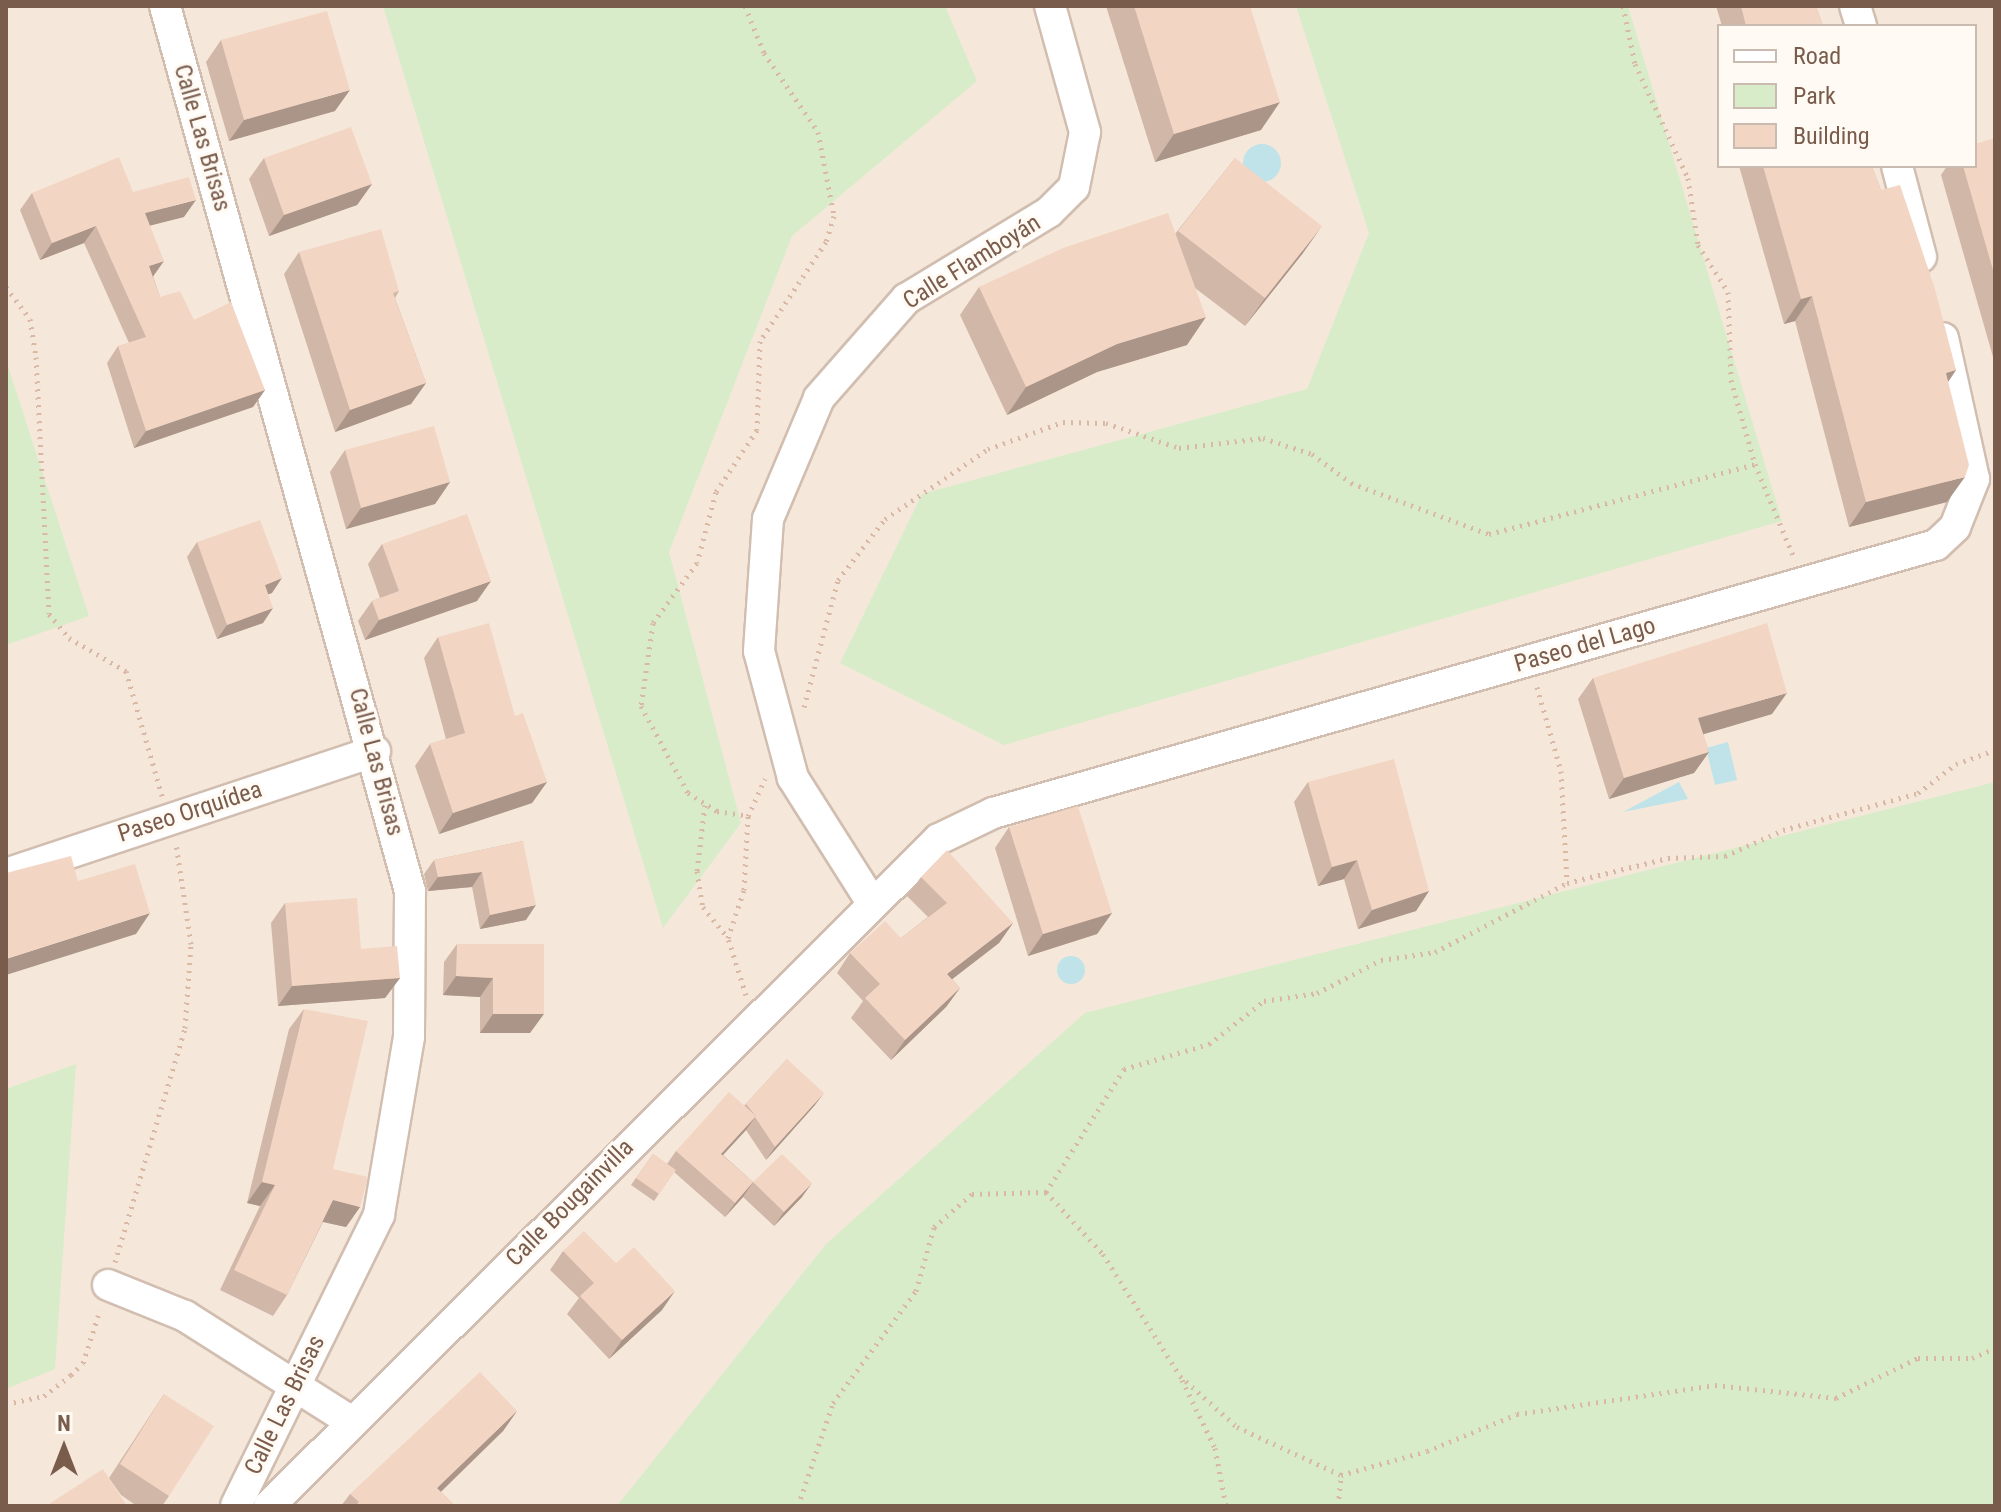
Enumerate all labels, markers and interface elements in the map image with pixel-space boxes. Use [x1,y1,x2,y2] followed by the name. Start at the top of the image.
[1717,24,1977,168] legend
[1793,42,1841,70] text: Road
[167,61,237,215] street label: Calle Las Brisas
[1793,82,1836,110] text: Park
[1793,122,1870,150] text: Building
[898,208,1046,316] street label: Calle Flamboyán
[1511,611,1659,679] street label: Paseo del Lago
[342,685,410,839] street label: Calle Las Brisas
[114,775,266,849] street label: Paseo Orquídea
[500,1133,640,1273] street label: Calle Bougainvilla
[239,1331,331,1479] street label: Calle Las Brisas
[24,1408,104,1488] north arrow
[57,1411,71,1436] text: N

